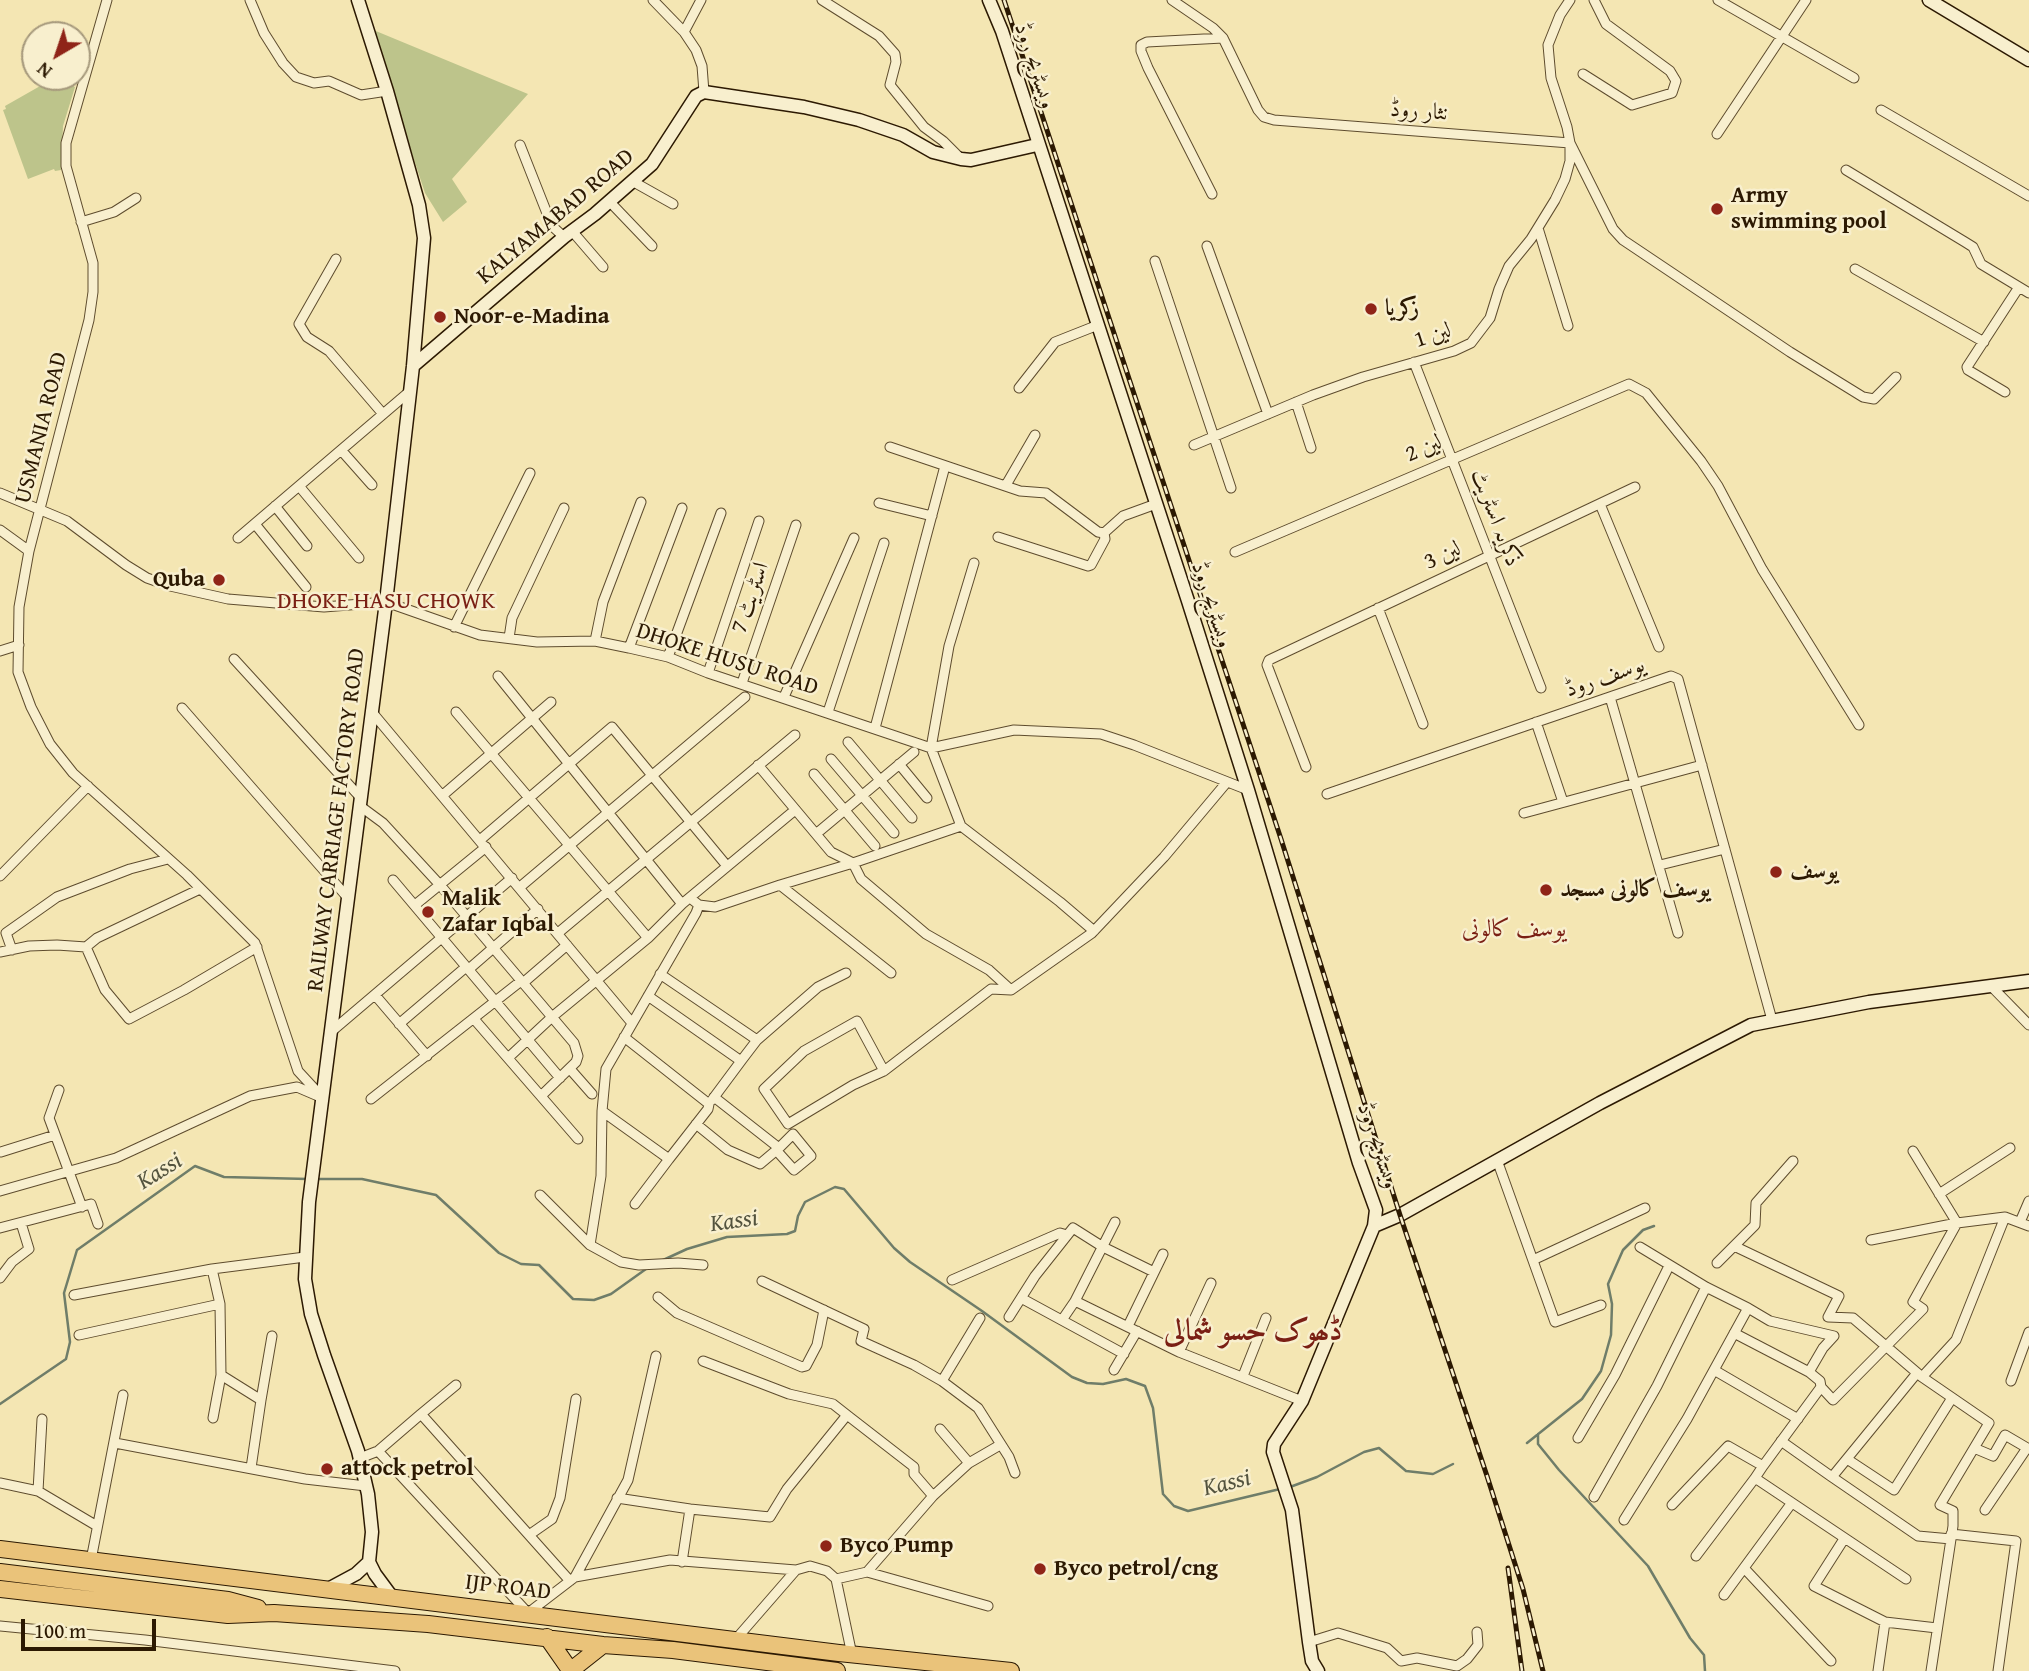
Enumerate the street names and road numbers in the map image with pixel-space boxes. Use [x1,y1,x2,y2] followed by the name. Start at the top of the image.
[1007,20,1061,112] street label: ویسٹریج روڈ
[1389,96,1449,128] street label: نثار روڈ
[472,143,640,291] street label: KALYAMABAD ROAD
[1411,317,1455,355] street label: لین 1
[10,350,74,506] street label: USMANIA ROAD
[1401,429,1447,469] street label: لین 2
[1464,466,1526,570] street label: ذکریہ اسٹریٹ
[1420,536,1466,576] street label: لین 3
[726,559,776,637] street label: اسٹریٹ 7
[1184,559,1238,651] street label: ویسٹریج روڈ
[632,618,822,702] street label: DHOKE HUSU ROAD
[302,647,372,993] street label: RAILWAY CARRIAGE FACTORY ROAD
[1562,652,1648,704] street label: یوسف روڈ
[1350,1100,1404,1192] street label: ویسٹریج روڈ
[464,1569,552,1607] street label: IJP ROAD

